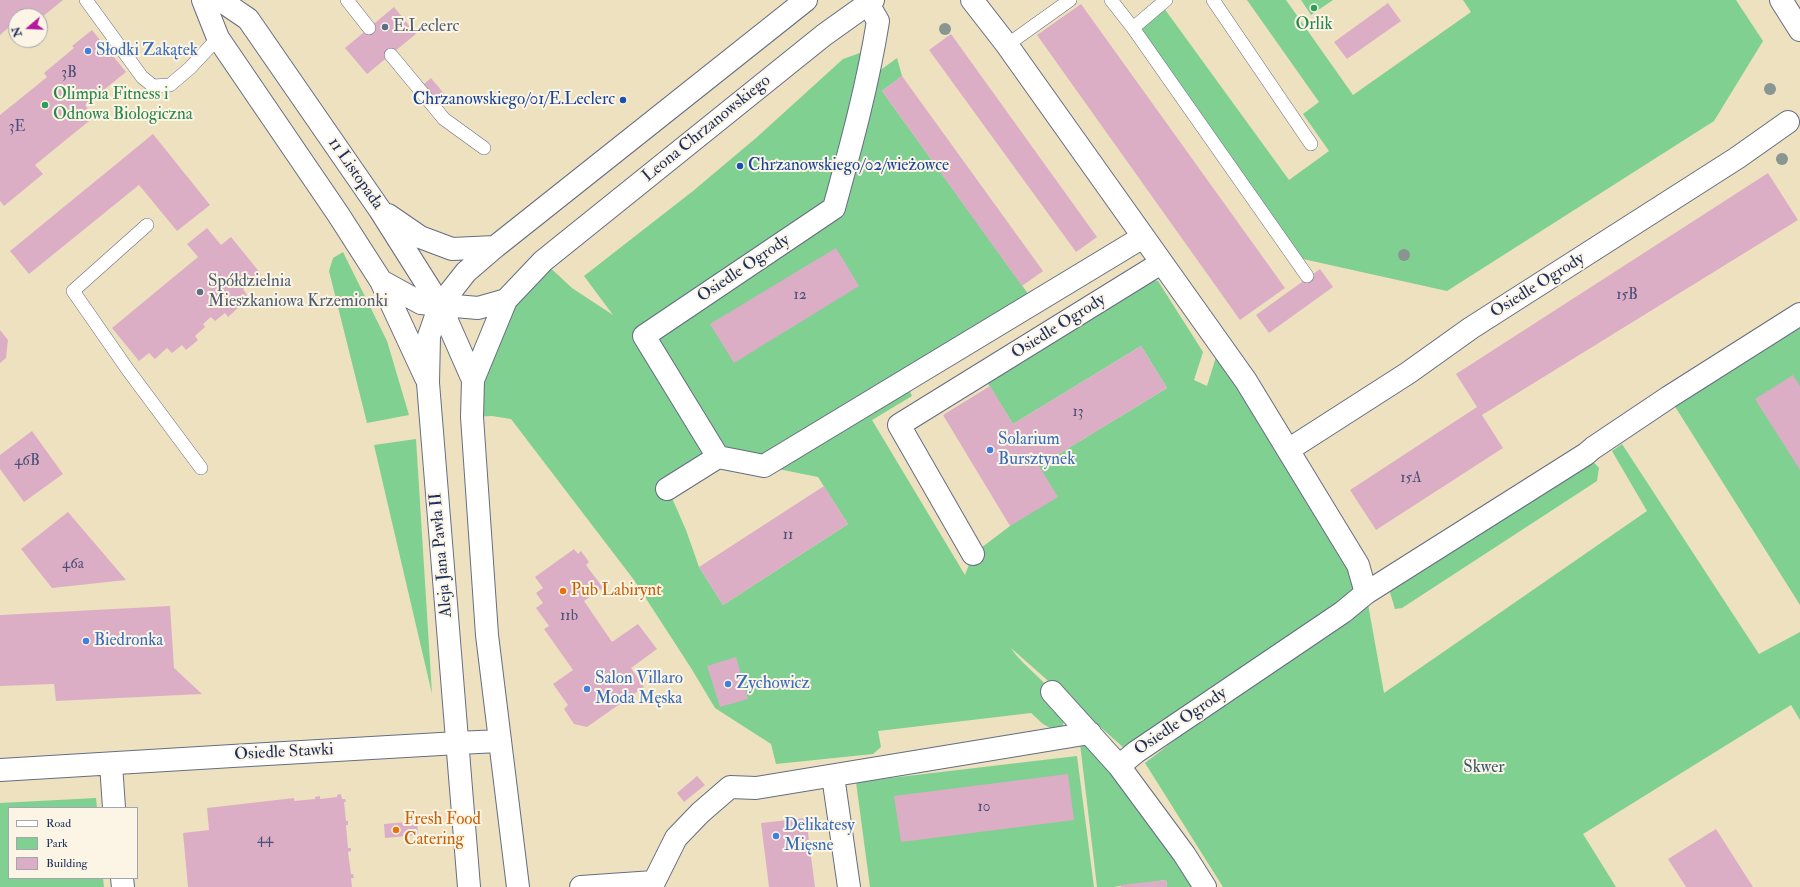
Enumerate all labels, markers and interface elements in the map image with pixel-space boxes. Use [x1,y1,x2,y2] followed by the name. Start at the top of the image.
[1309,3,1319,13] marker: Orlik
[8,8,48,48] north arrow
[1295,15,1333,35] place label: Orlik
[393,17,459,37] place label: E.Leclerc
[380,22,390,32] marker: E.Leclerc
[9,25,25,39] text: N
[96,41,198,61] place label: Słodki Zakątek
[83,46,93,56] marker: Słodki Zakątek
[61,65,77,83] house number: 3B
[639,71,775,187] street label: Leona Chrzanowskiego
[53,85,193,125] place label: Olimpia Fitness i Odnowa Biologiczna
[413,90,615,110] place label: Chrzanowskiego/01/E.Leclerc
[618,95,628,105] marker: Chrzanowskiego/01/E.Leclerc
[40,100,50,110] marker: Olimpia Fitness i Odnowa Biologiczna
[9,119,25,137] house number: 3E
[323,134,387,214] street label: 11 Listopada
[748,156,949,176] place label: Chrzanowskiego/02/wieżowce
[735,161,745,171] marker: Chrzanowskiego/02/wieżowce
[694,231,794,307] street label: Osiedle Ogrody
[1487,249,1589,323] street label: Osiedle Ogrody
[208,272,388,312] place label: Spółdzielnia Mieszkaniowa Krzemionki
[195,287,205,297] marker: Spółdzielnia Mieszkaniowa Krzemionki
[794,287,806,305] house number: 12
[1616,287,1638,305] house number: 15B
[1008,290,1110,364] street label: Osiedle Ogrody
[1072,404,1084,422] house number: 13
[998,430,1075,470] place label: Solarium Bursztynek
[985,445,995,455] marker: Solarium Bursztynek
[14,453,40,471] house number: 46B
[1400,470,1422,488] house number: 15A
[426,492,458,618] street label: Aleja Jana Pawła II
[783,527,793,545] house number: 11
[62,556,84,574] house number: 46a
[571,581,662,601] place label: Pub Labirynt
[558,586,568,596] marker: Pub Labirynt
[560,608,578,626] house number: 11b
[94,631,163,651] place label: Biedronka
[81,636,91,646] marker: Biedronka
[595,669,683,709] place label: Salon Villaro Moda Męska
[736,674,810,694] place label: Zychowicz
[723,679,733,689] marker: Zychowicz
[582,684,592,694] marker: Salon Villaro Moda Męska
[1131,684,1231,760] street label: Osiedle Ogrody
[234,740,334,766] street label: Osiedle Stawki
[1463,758,1505,778] park label: Skwer
[978,799,990,817] house number: 10
[8,807,138,879] legend
[404,810,481,850] place label: Fresh Food Catering
[46,816,71,831] text: Road
[784,816,855,856] place label: Delikatesy Mięsne
[391,825,401,835] marker: Fresh Food Catering
[257,831,273,849] house number: 44
[771,831,781,841] marker: Delikatesy Mięsne
[46,836,68,851] text: Park
[46,856,87,871] text: Building

